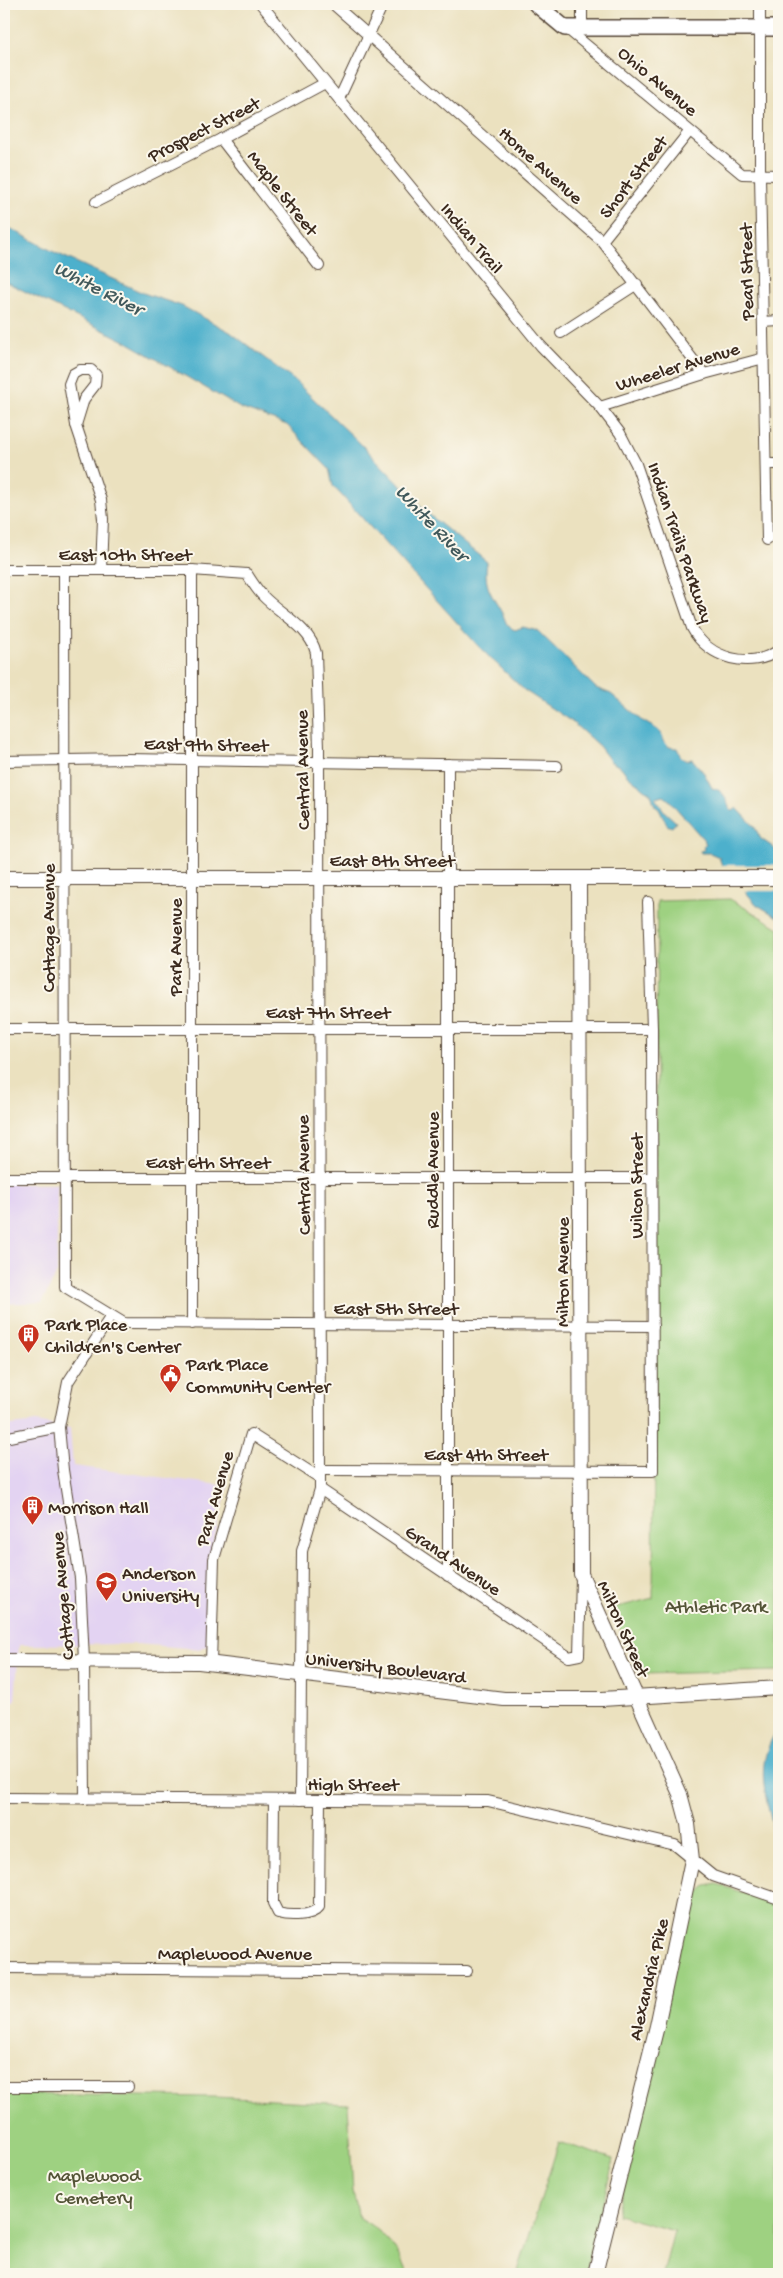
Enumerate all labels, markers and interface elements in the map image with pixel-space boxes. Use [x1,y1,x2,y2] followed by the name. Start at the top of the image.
[612,43,702,123] street label: Ohio Avenue
[144,92,266,170] street label: Prospect Street
[493,123,587,211] street label: Home Avenue
[595,130,676,224] street label: Short Street
[241,147,323,243] street label: Maple Street
[434,199,507,280] street label: Indian Trail
[736,221,761,322] street label: Pearl Street
[49,258,149,324] water label: White River
[613,339,743,398] street label: Wheeler Avenue
[640,460,717,627] street label: Indian Trails Parkway
[389,481,474,570] water label: White River
[58,545,194,568] street label: East 10th Street
[292,710,317,830] street label: Central Avenue
[144,734,271,759] street label: East 9th Street
[329,851,457,874] street label: East 8th Street
[39,864,62,992] street label: Cottage Avenue
[166,898,189,997] street label: Park Avenue
[266,1003,393,1026] street label: East 7th Street
[423,1111,446,1228] street label: Ruddle Avenue
[293,1115,318,1235] street label: Central Avenue
[627,1131,650,1238] street label: Wilcon Street
[146,1153,272,1176] street label: East 6th Street
[553,1217,576,1327] street label: Milton Avenue
[334,1299,461,1322] street label: East 5th Street
[44,1315,183,1360] place label: Park Place Children's Center
[17,1322,41,1353] building icon: Park Place Children's Center
[185,1355,332,1400] place label: Park Place Community Center
[158,1362,182,1393] public building icon: Park Place Community Center
[424,1445,550,1468] street label: East 4th Street
[192,1449,241,1550] street label: Park Avenue
[20,1494,44,1525] building icon: Morrison Hall
[48,1498,149,1521] place label: Morrison Hall
[400,1521,505,1603] street label: Grand Avenue
[47,1531,82,1661] street label: Cottage Avenue
[122,1564,200,1609] place label: Anderson University
[94,1571,118,1602] school or university icon: Anderson University
[590,1578,654,1683] street label: Milton Street
[665,1597,769,1620] park label: Athletic Park
[304,1648,469,1691] street label: University Boulevard
[307,1775,401,1798] street label: High Street
[625,1916,676,2043] street label: Alexandria Pike
[158,1944,312,1967] street label: Maplewood Avenue
[48,2166,142,2211] park label: Maplewood Cemetery

